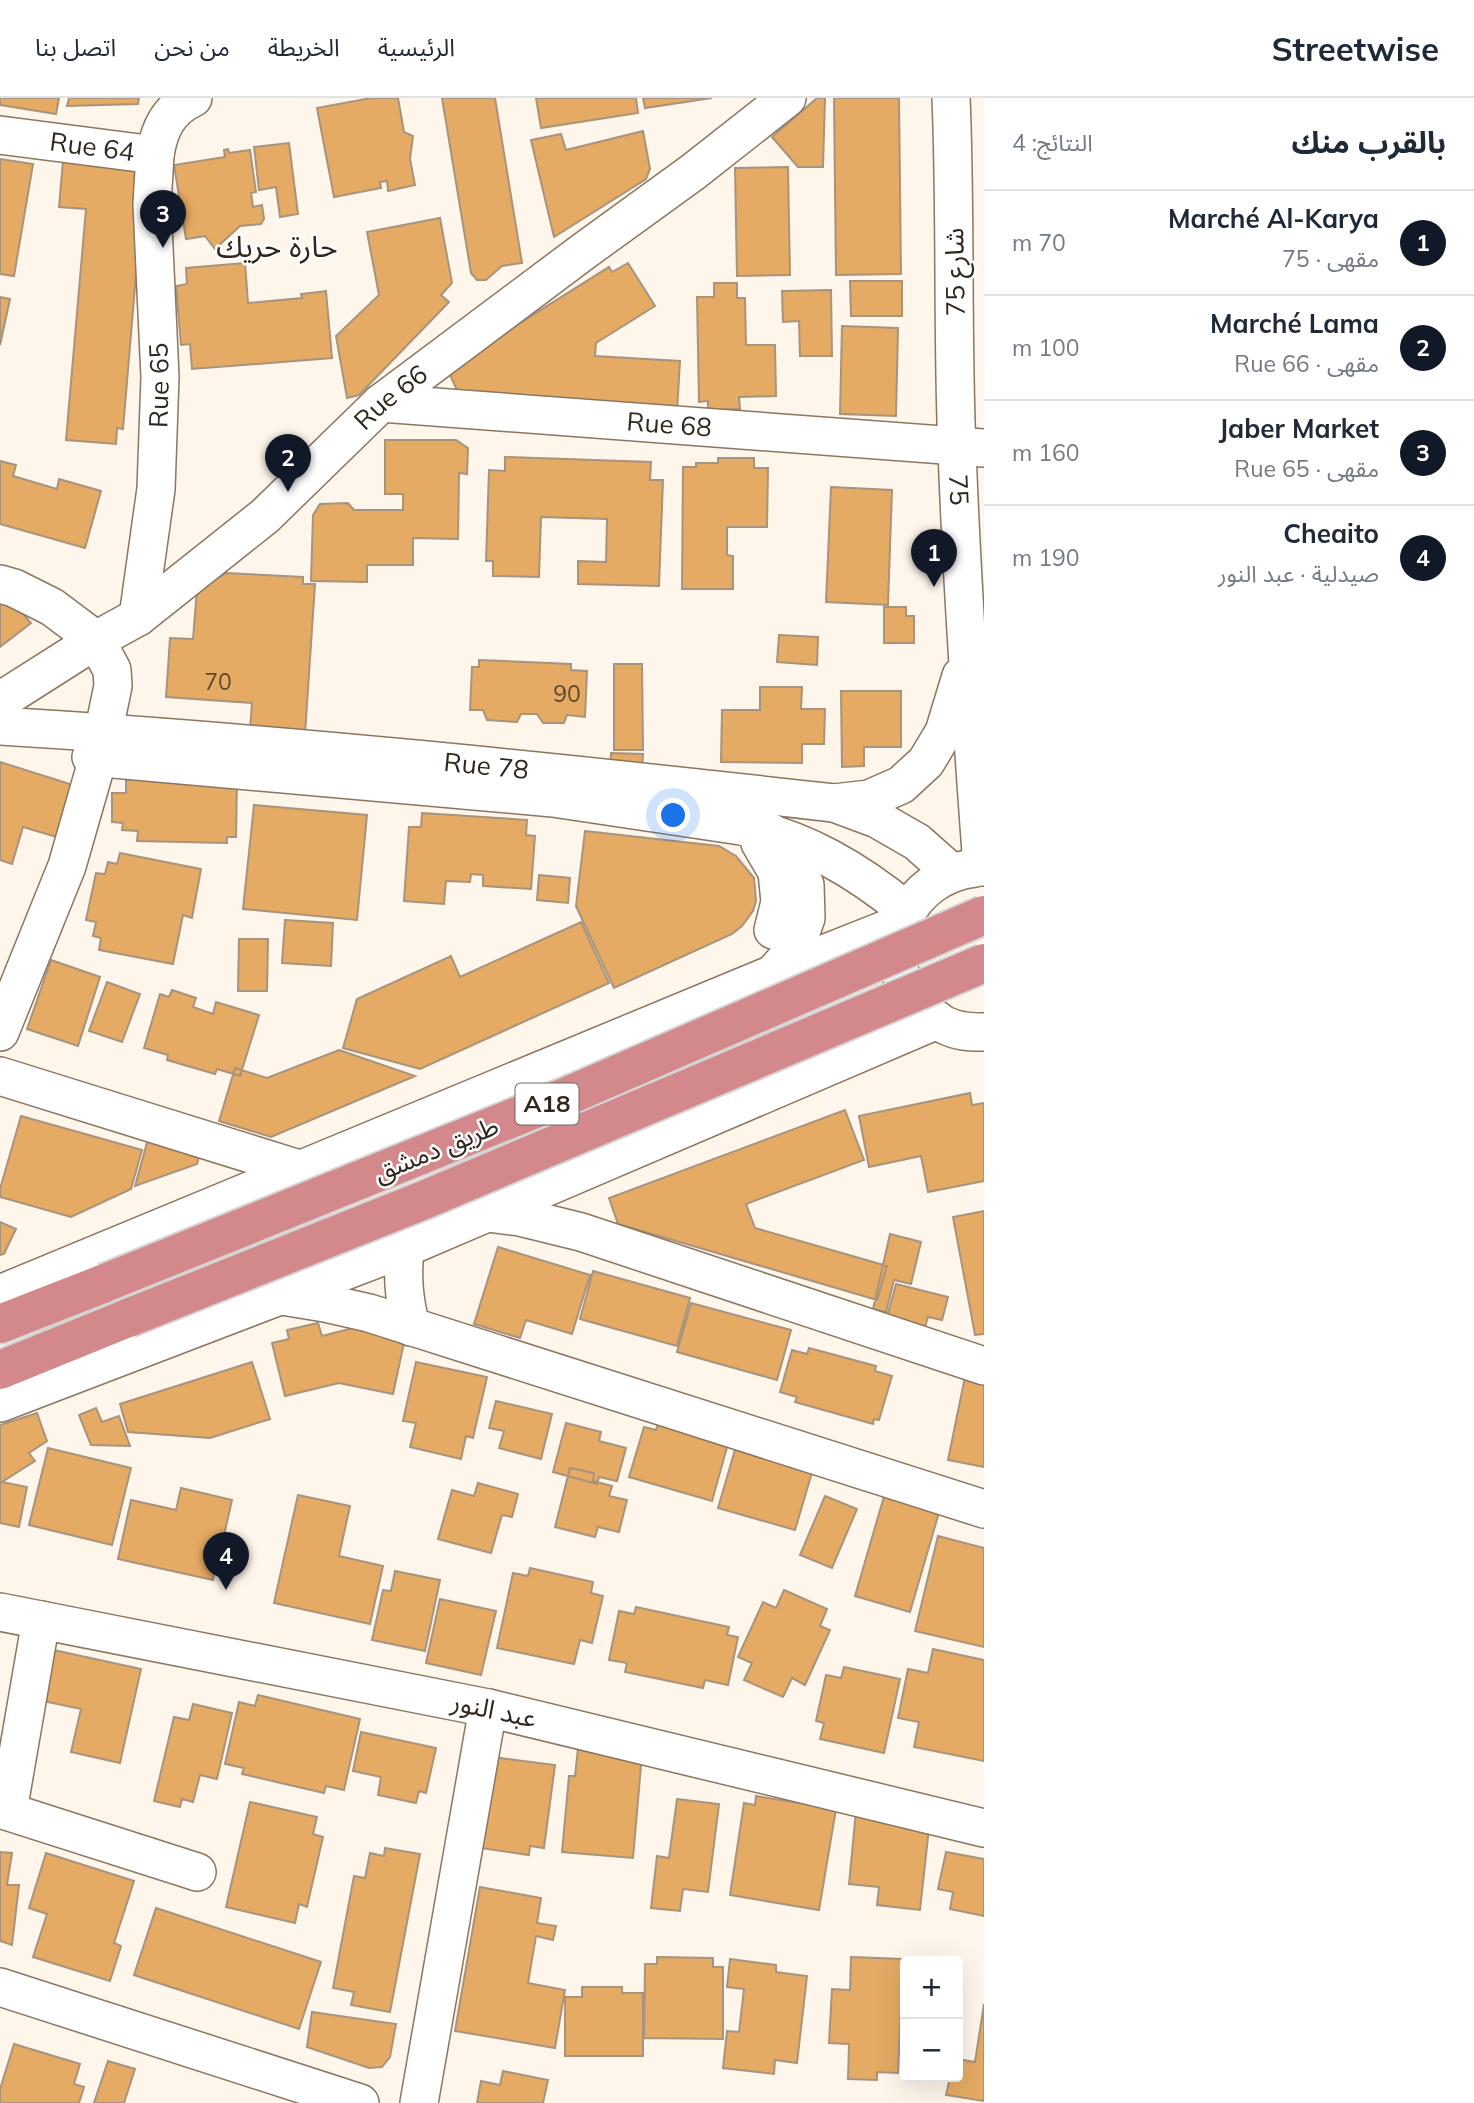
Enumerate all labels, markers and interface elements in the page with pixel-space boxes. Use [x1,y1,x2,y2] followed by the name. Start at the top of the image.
[1271,28,1439,69] text: Streetwise
[35,32,116,62] text: اتصل بنا
[154,32,230,62] text: من نحن
[268,32,340,62] text: الخريطة
[378,32,455,62] text: الرئيسية
[1292,123,1446,161] text: بالقرب منك
[48,125,137,168] street label: Rue 64
[1012,128,1093,157] text: النتائج: 4
[140,190,186,248] pin: 3
[1168,202,1379,235] text: Marché Al-Karya
[216,227,338,265] district label: حارة حريك
[937,227,975,317] street label: شارع 75
[1012,228,1066,257] text: 70 m
[1416,228,1430,257] text: 1
[1282,244,1379,273] text: مقهى · 75
[1210,307,1379,340] text: Marché Lama
[1012,333,1080,362] text: 100 m
[1416,333,1430,362] text: 2
[141,342,176,428] street label: Rue 65
[1234,349,1379,378] text: مقهى · Rue 66
[347,357,434,436] street label: Rue 66
[626,404,713,444] street label: Rue 68
[1219,412,1379,445] text: Jaber Market
[265,434,311,492] pin: 2
[1012,438,1080,467] text: 160 m
[1416,438,1430,467] text: 3
[1234,454,1379,483] text: مقهى · Rue 65
[942,474,976,506] street label: 75
[1283,517,1379,550] text: Cheaito
[911,529,957,587] pin: 1
[1012,543,1080,572] text: 190 m
[1416,543,1430,572] text: 4
[1218,559,1379,588] text: صيدلية · عبد النور
[204,667,232,696] house number: 70
[553,679,581,708] house number: 90
[442,745,530,786] street label: Rue 78
[656,798,690,832] your location
[516,1084,578,1124] road number: A18
[369,1109,503,1189] street label: طريق دمشق
[203,1532,249,1590] pin: 4
[447,1684,540,1735] street label: عبد النور
[900,1956,963,2082] map controls
[900,1956,963,2019] button: +
[900,2019,963,2082] button: −

